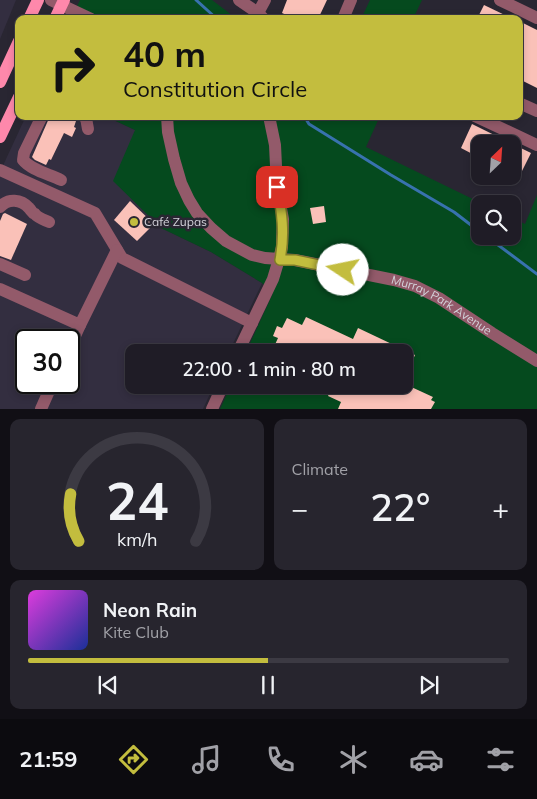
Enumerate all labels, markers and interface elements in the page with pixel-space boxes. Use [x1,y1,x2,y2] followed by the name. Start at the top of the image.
[123,32,206,76] text: 40 m
[40,35,105,100] icon: right
[123,75,307,103] text: Constitution Circle
[471,135,521,185] north arrow
[471,135,521,245] map controls
[256,166,298,208] pin
[263,173,291,201] icon: arrive
[471,195,521,245] button: search
[144,214,207,229] place label: Café Zupas
[128,216,140,228] marker: Café Zupas
[316,243,368,295] position arrow
[390,272,495,338] street label: Murray Park Avenue
[15,329,80,394] speed limit sign: 30
[182,357,356,381] text: 22:00 · 1 min · 80 m
[292,459,348,479] text: Climate
[106,468,168,533] text: 24
[370,483,430,531] text: 22°
[292,491,308,526] text: −
[492,491,509,526] text: +
[117,528,157,550] text: km/h
[103,598,197,622] text: Neon Rain
[103,622,169,642] text: Kite Club
[94,671,122,699] icon: previous
[254,671,282,699] icon: pause
[415,671,443,699] icon: next
[116,742,151,777] icon: directions
[189,742,224,777] icon: music
[263,742,298,777] icon: phone
[336,742,371,777] icon: climate
[409,742,444,777] icon: car
[483,742,518,777] icon: filters
[19,745,77,773] text: 21:59

